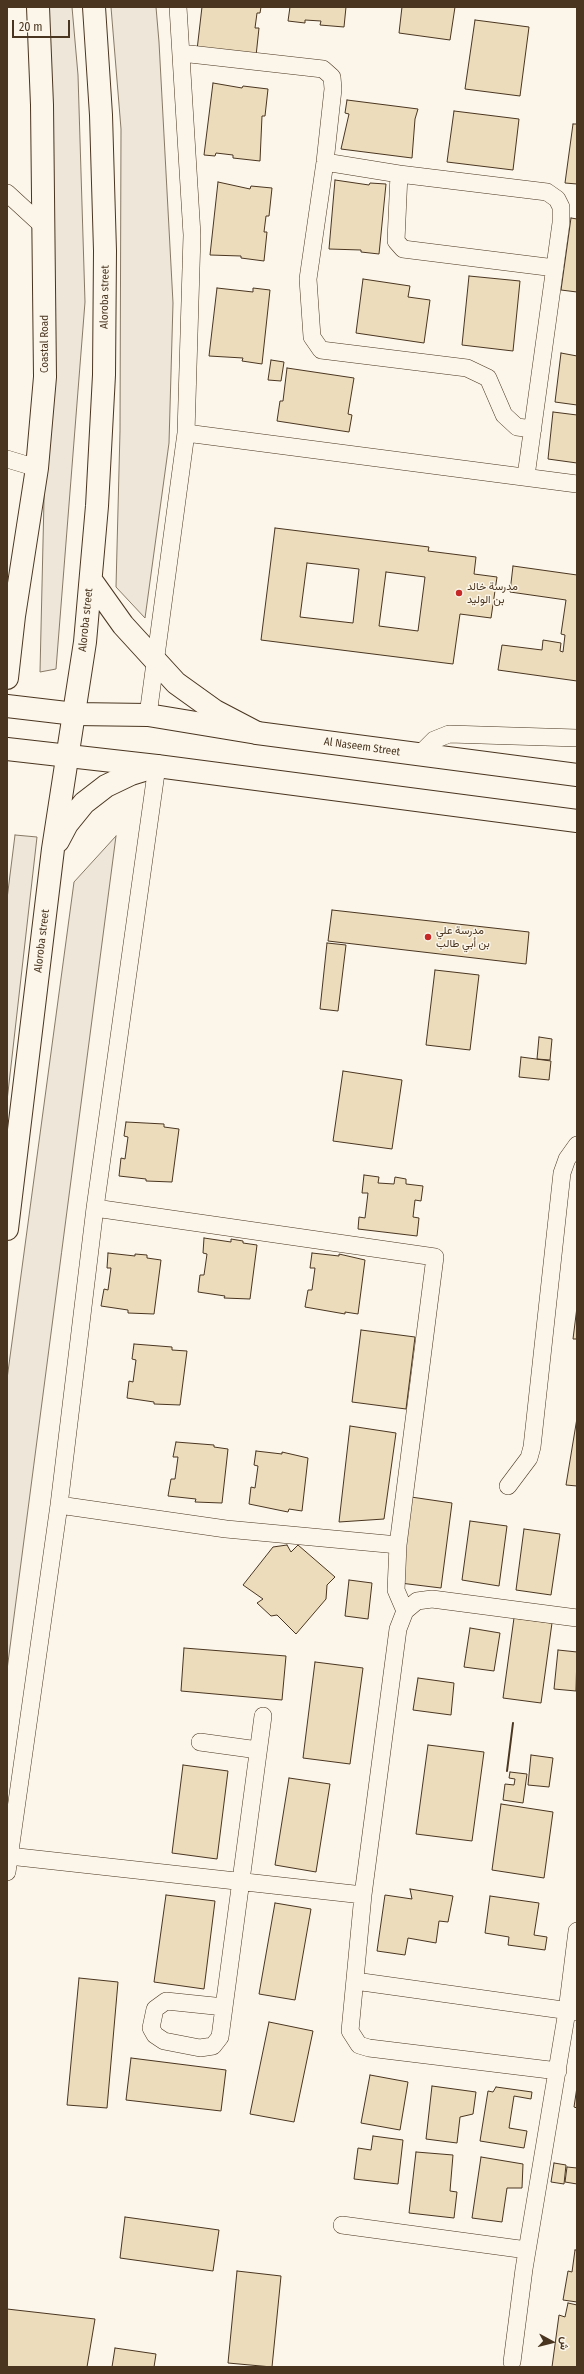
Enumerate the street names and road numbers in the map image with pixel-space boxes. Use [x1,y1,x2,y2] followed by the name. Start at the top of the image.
[98,265,112,329] street label: Aloroba street
[38,315,52,373] street label: Coastal Road
[76,588,96,652] street label: Aloroba street
[323,735,401,759] street label: Al Naseem Street
[32,909,52,973] street label: Aloroba street

